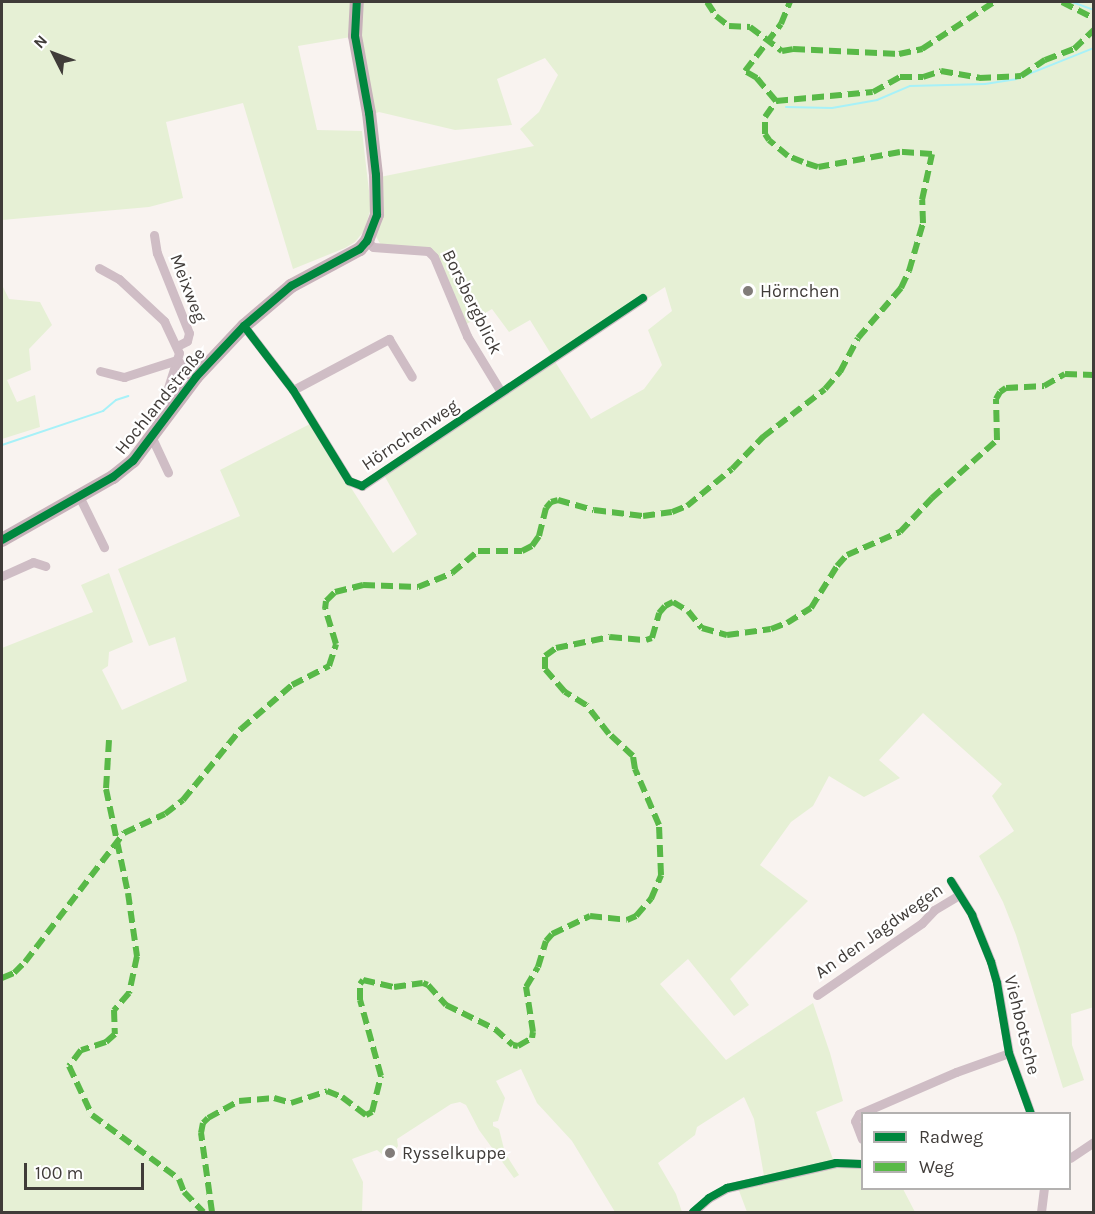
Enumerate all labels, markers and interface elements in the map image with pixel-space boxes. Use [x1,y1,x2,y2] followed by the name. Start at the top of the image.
[24,24,84,84] north arrow
[29,31,51,52] text: N
[437,246,507,358] street label: Borsbergblick
[165,251,211,325] street label: Meixweg
[760,280,839,302] place label: Hörnchen
[741,284,755,298] marker: Hörnchen
[110,343,210,459] street label: Hochlandstraße
[358,395,462,475] street label: Hörnchenweg
[811,879,947,983] street label: An den Jagdwegen
[999,973,1045,1077] street label: Viehbotsche
[861,1112,1071,1190] legend
[919,1126,983,1148] text: Radweg
[402,1142,506,1164] place label: Rysselkuppe
[383,1146,397,1160] marker: Rysselkuppe
[27,1151,147,1189] scale bar
[919,1156,954,1178] text: Weg
[35,1162,83,1184] text: 100 m

